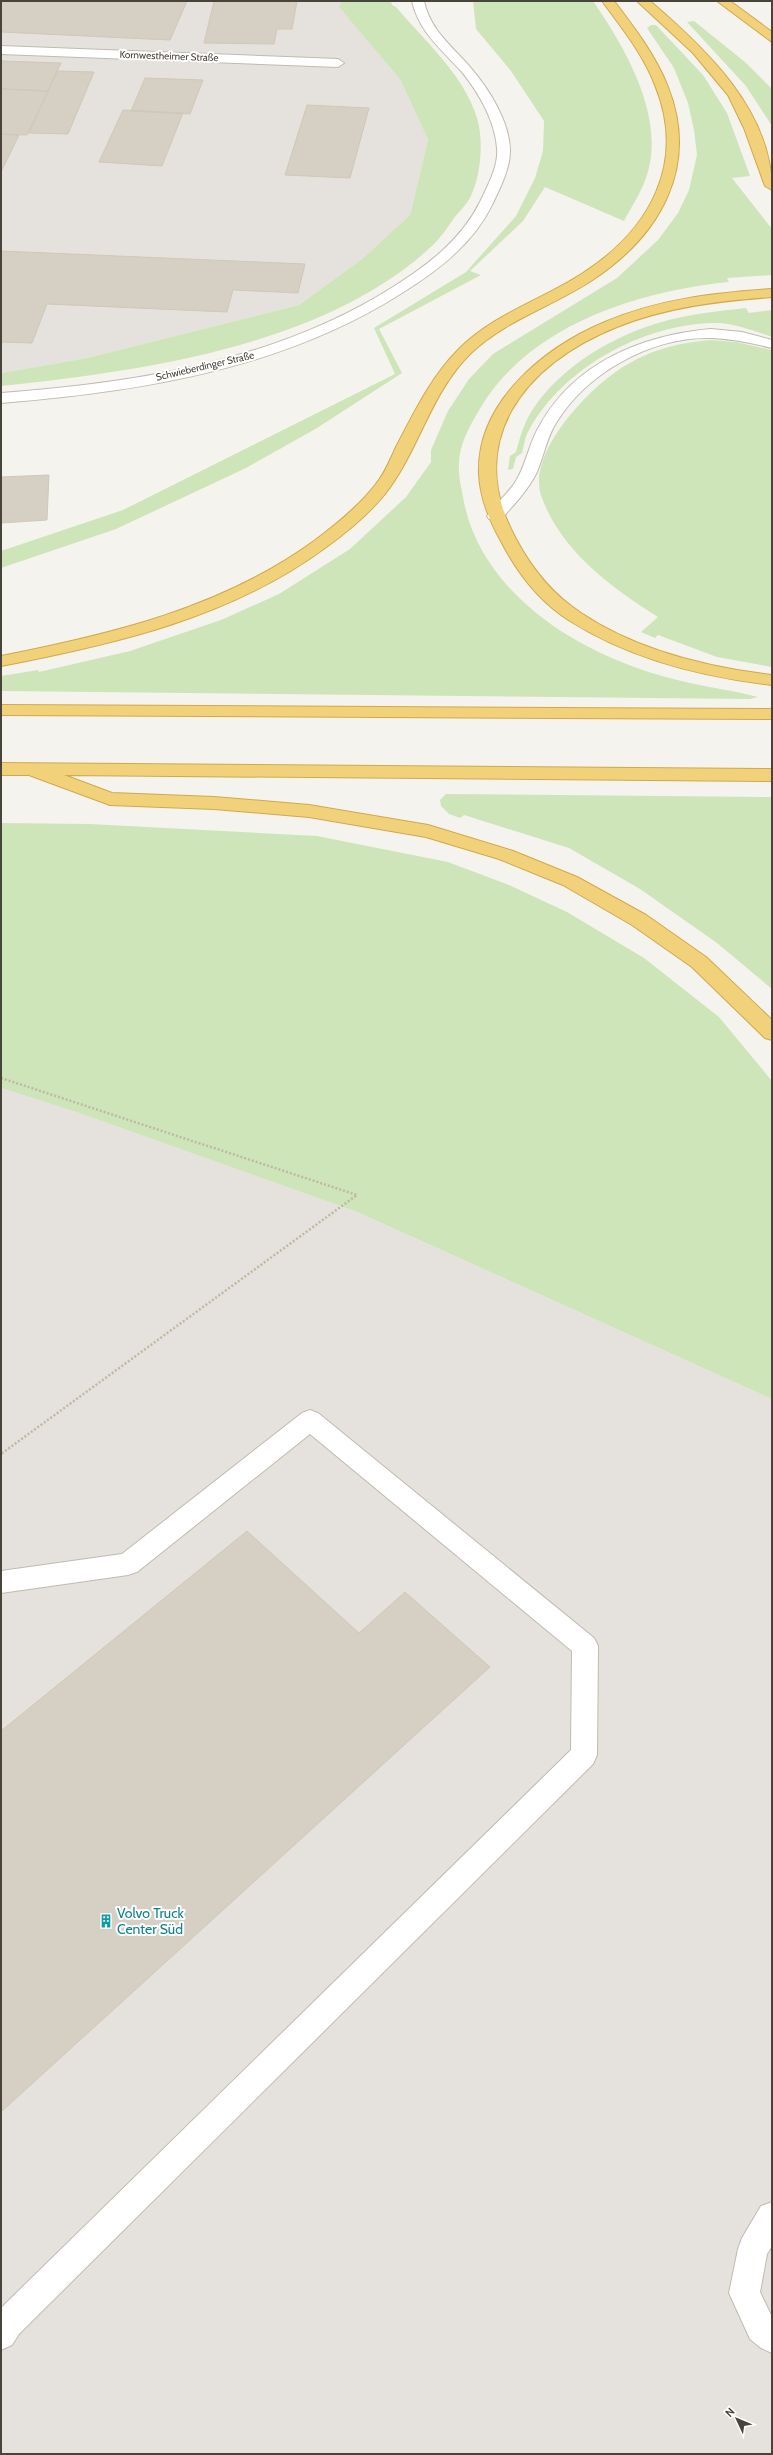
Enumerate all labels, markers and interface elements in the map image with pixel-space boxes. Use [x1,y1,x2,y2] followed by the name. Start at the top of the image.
[119,48,219,64] street label: Kornwestheimer Straße
[155,348,255,384] street label: Schwieberdinger Straße
[117,1904,185,1938] place label: Volvo Truck Center Süd
[98,1913,114,1929] building icon: Volvo Truck Center Süd
[717,2399,757,2439] north arrow
[722,2404,738,2420] text: N

